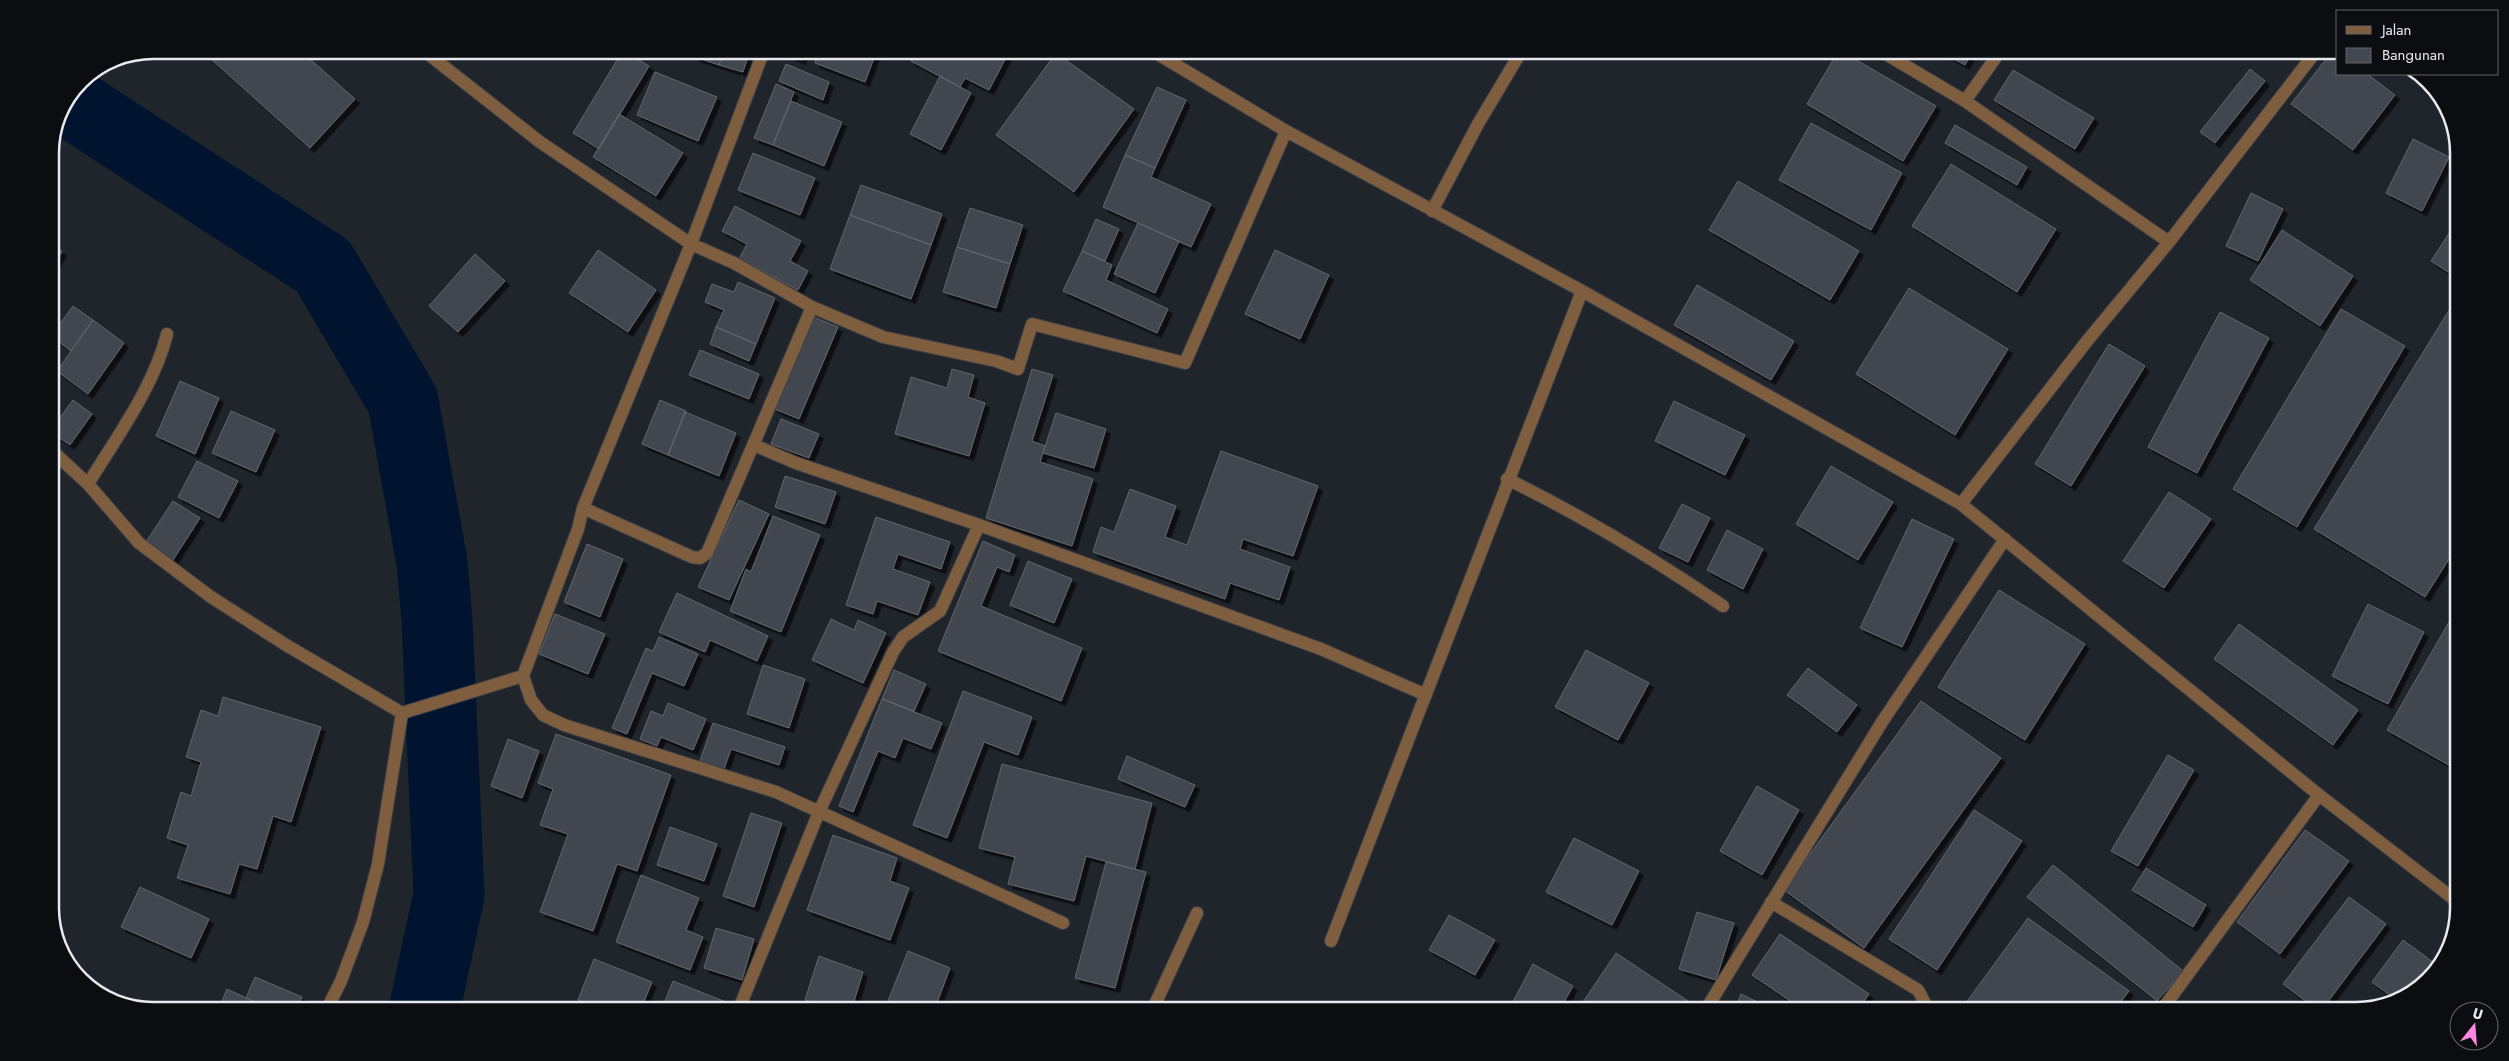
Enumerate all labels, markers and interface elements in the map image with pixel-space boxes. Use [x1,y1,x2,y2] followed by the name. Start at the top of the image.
[2336,10,2499,75] legend
[2380,19,2411,41] text: Jalan
[2382,44,2445,66] text: Bangunan
[2449,1001,2499,1051] north arrow
[2470,1003,2485,1025] text: U

